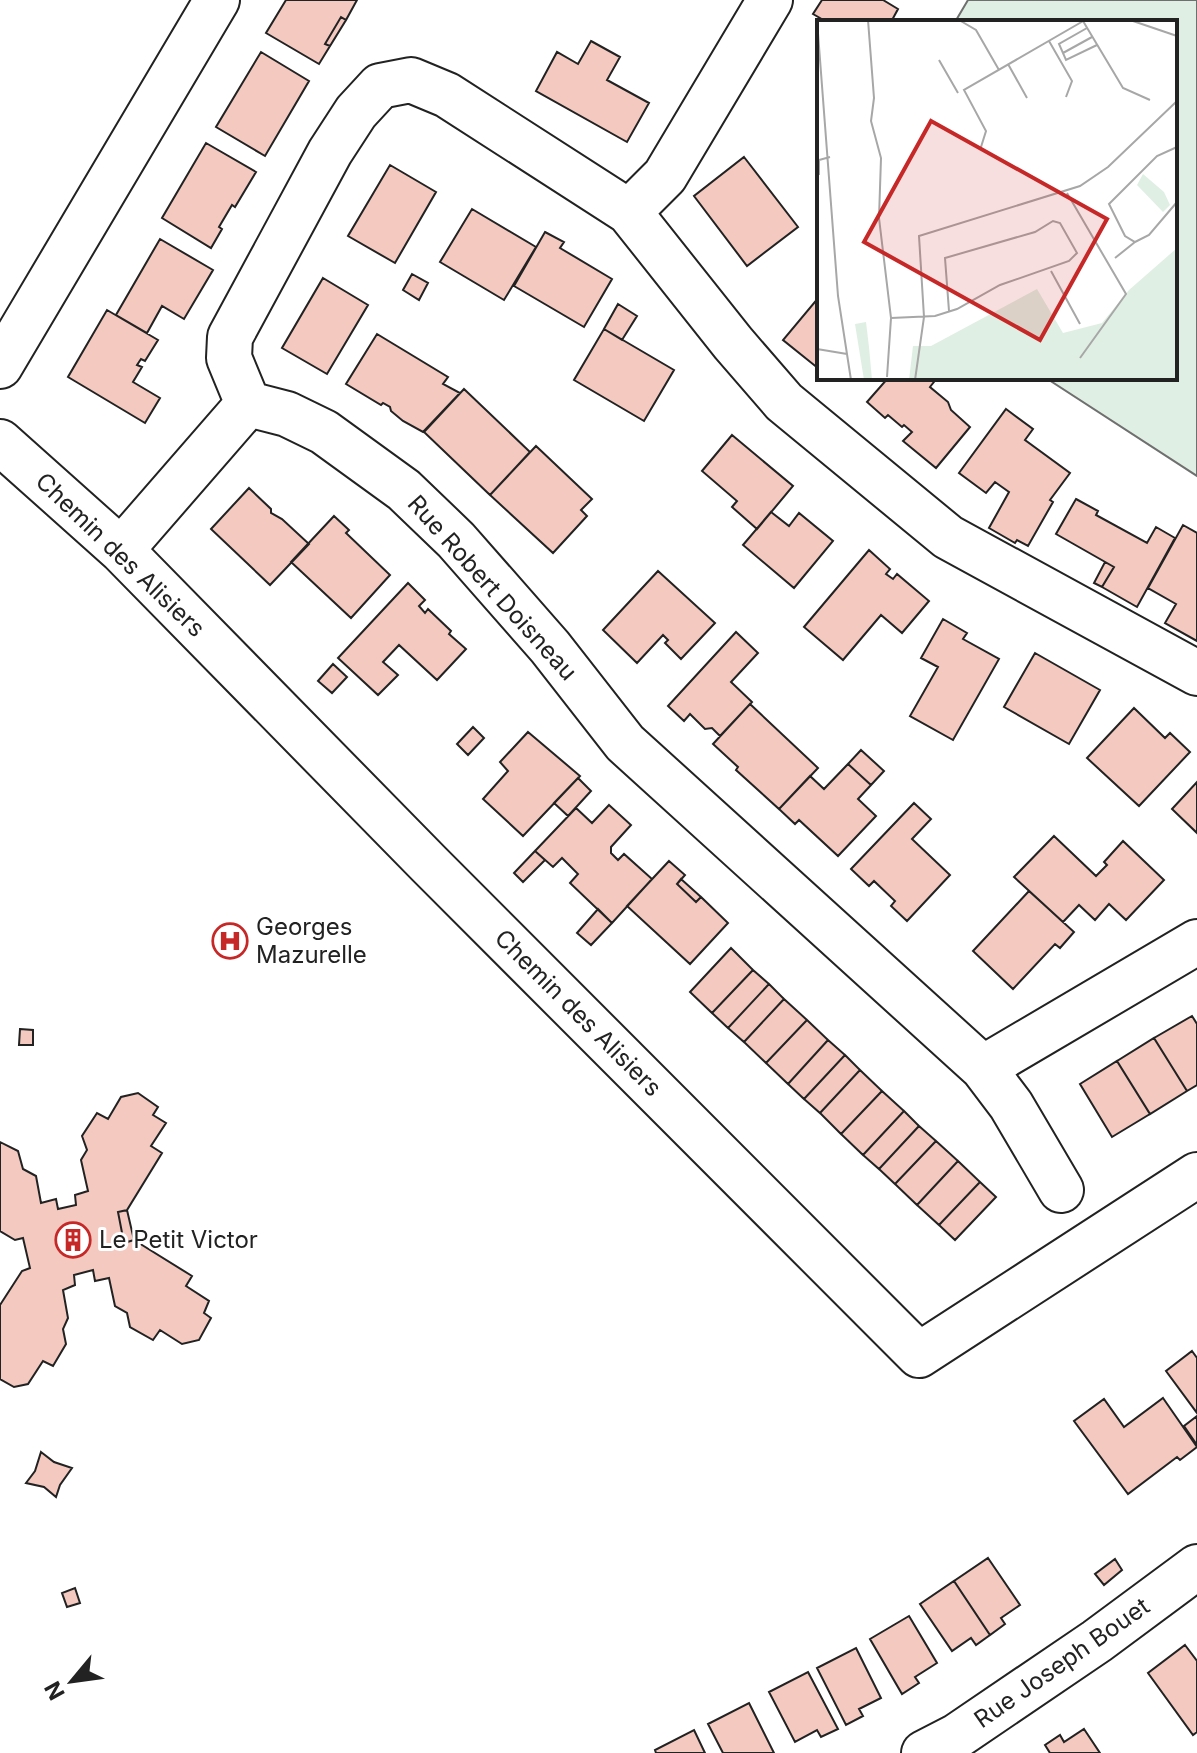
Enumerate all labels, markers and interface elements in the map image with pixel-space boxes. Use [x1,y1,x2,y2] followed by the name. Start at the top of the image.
[817,20,1177,380] inset map
[30,466,211,643] street label: Chemin des Alisiers
[402,489,583,686] street label: Rue Robert Doisneau
[256,912,367,969] place label: Georges Mazurelle
[211,922,249,960] hospital icon: Georges Mazurelle
[489,923,668,1102] street label: Chemin des Alisiers
[54,1221,92,1259] building icon: Le Petit Victor
[99,1225,258,1254] place label: Le Petit Victor
[969,1591,1155,1734] street label: Rue Joseph Bouet
[32,1641,112,1721] north arrow
[39,1677,70,1704] text: N

